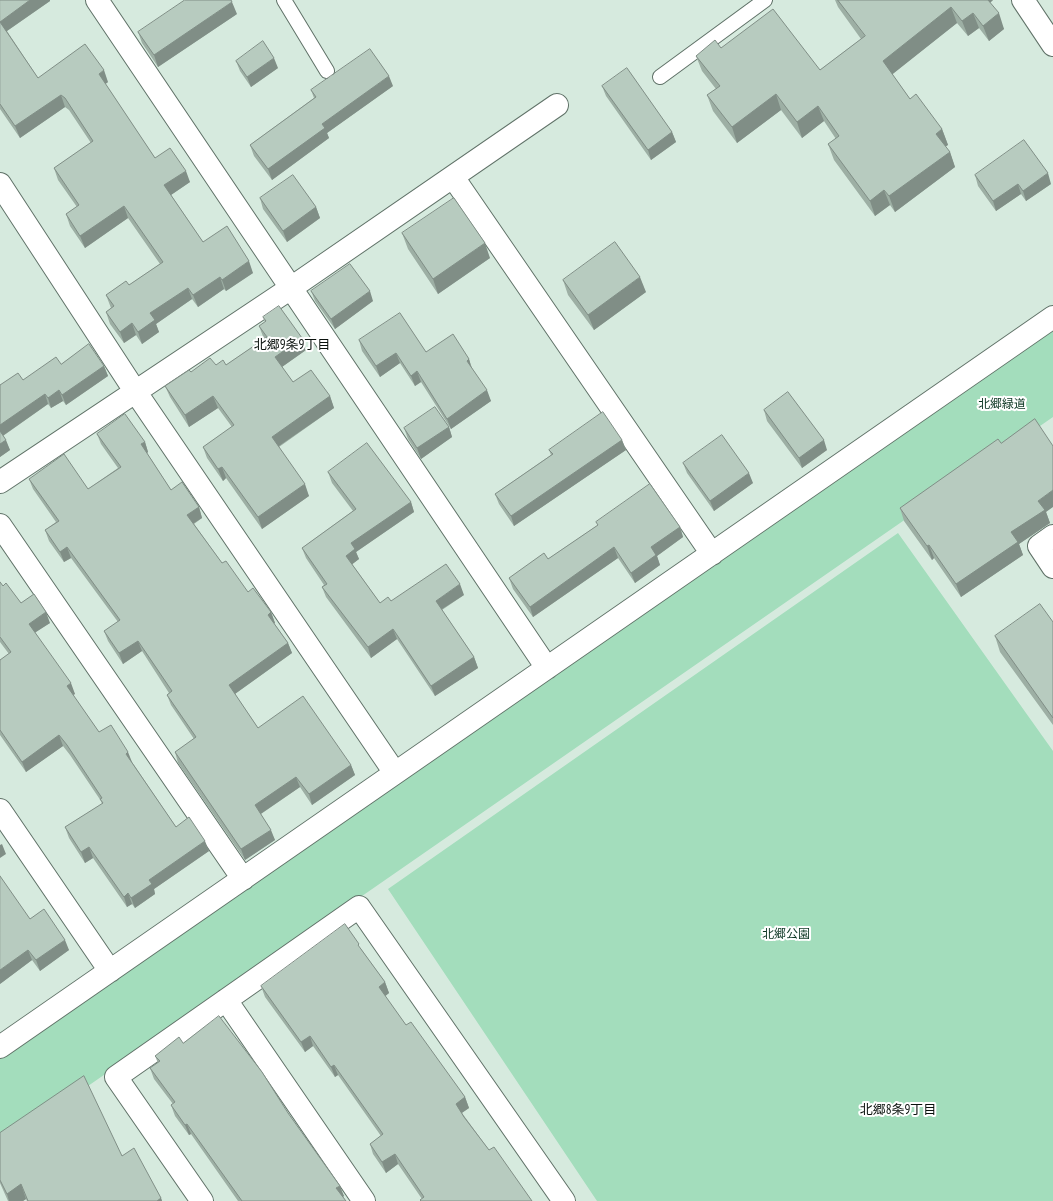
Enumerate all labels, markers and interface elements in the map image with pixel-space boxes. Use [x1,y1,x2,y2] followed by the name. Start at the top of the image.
[254,337,330,353] district label: 北郷9条9丁目
[978,398,1026,412] park label: 北郷緑道
[762,928,810,942] park label: 北郷公園
[860,1102,936,1118] district label: 北郷8条9丁目

